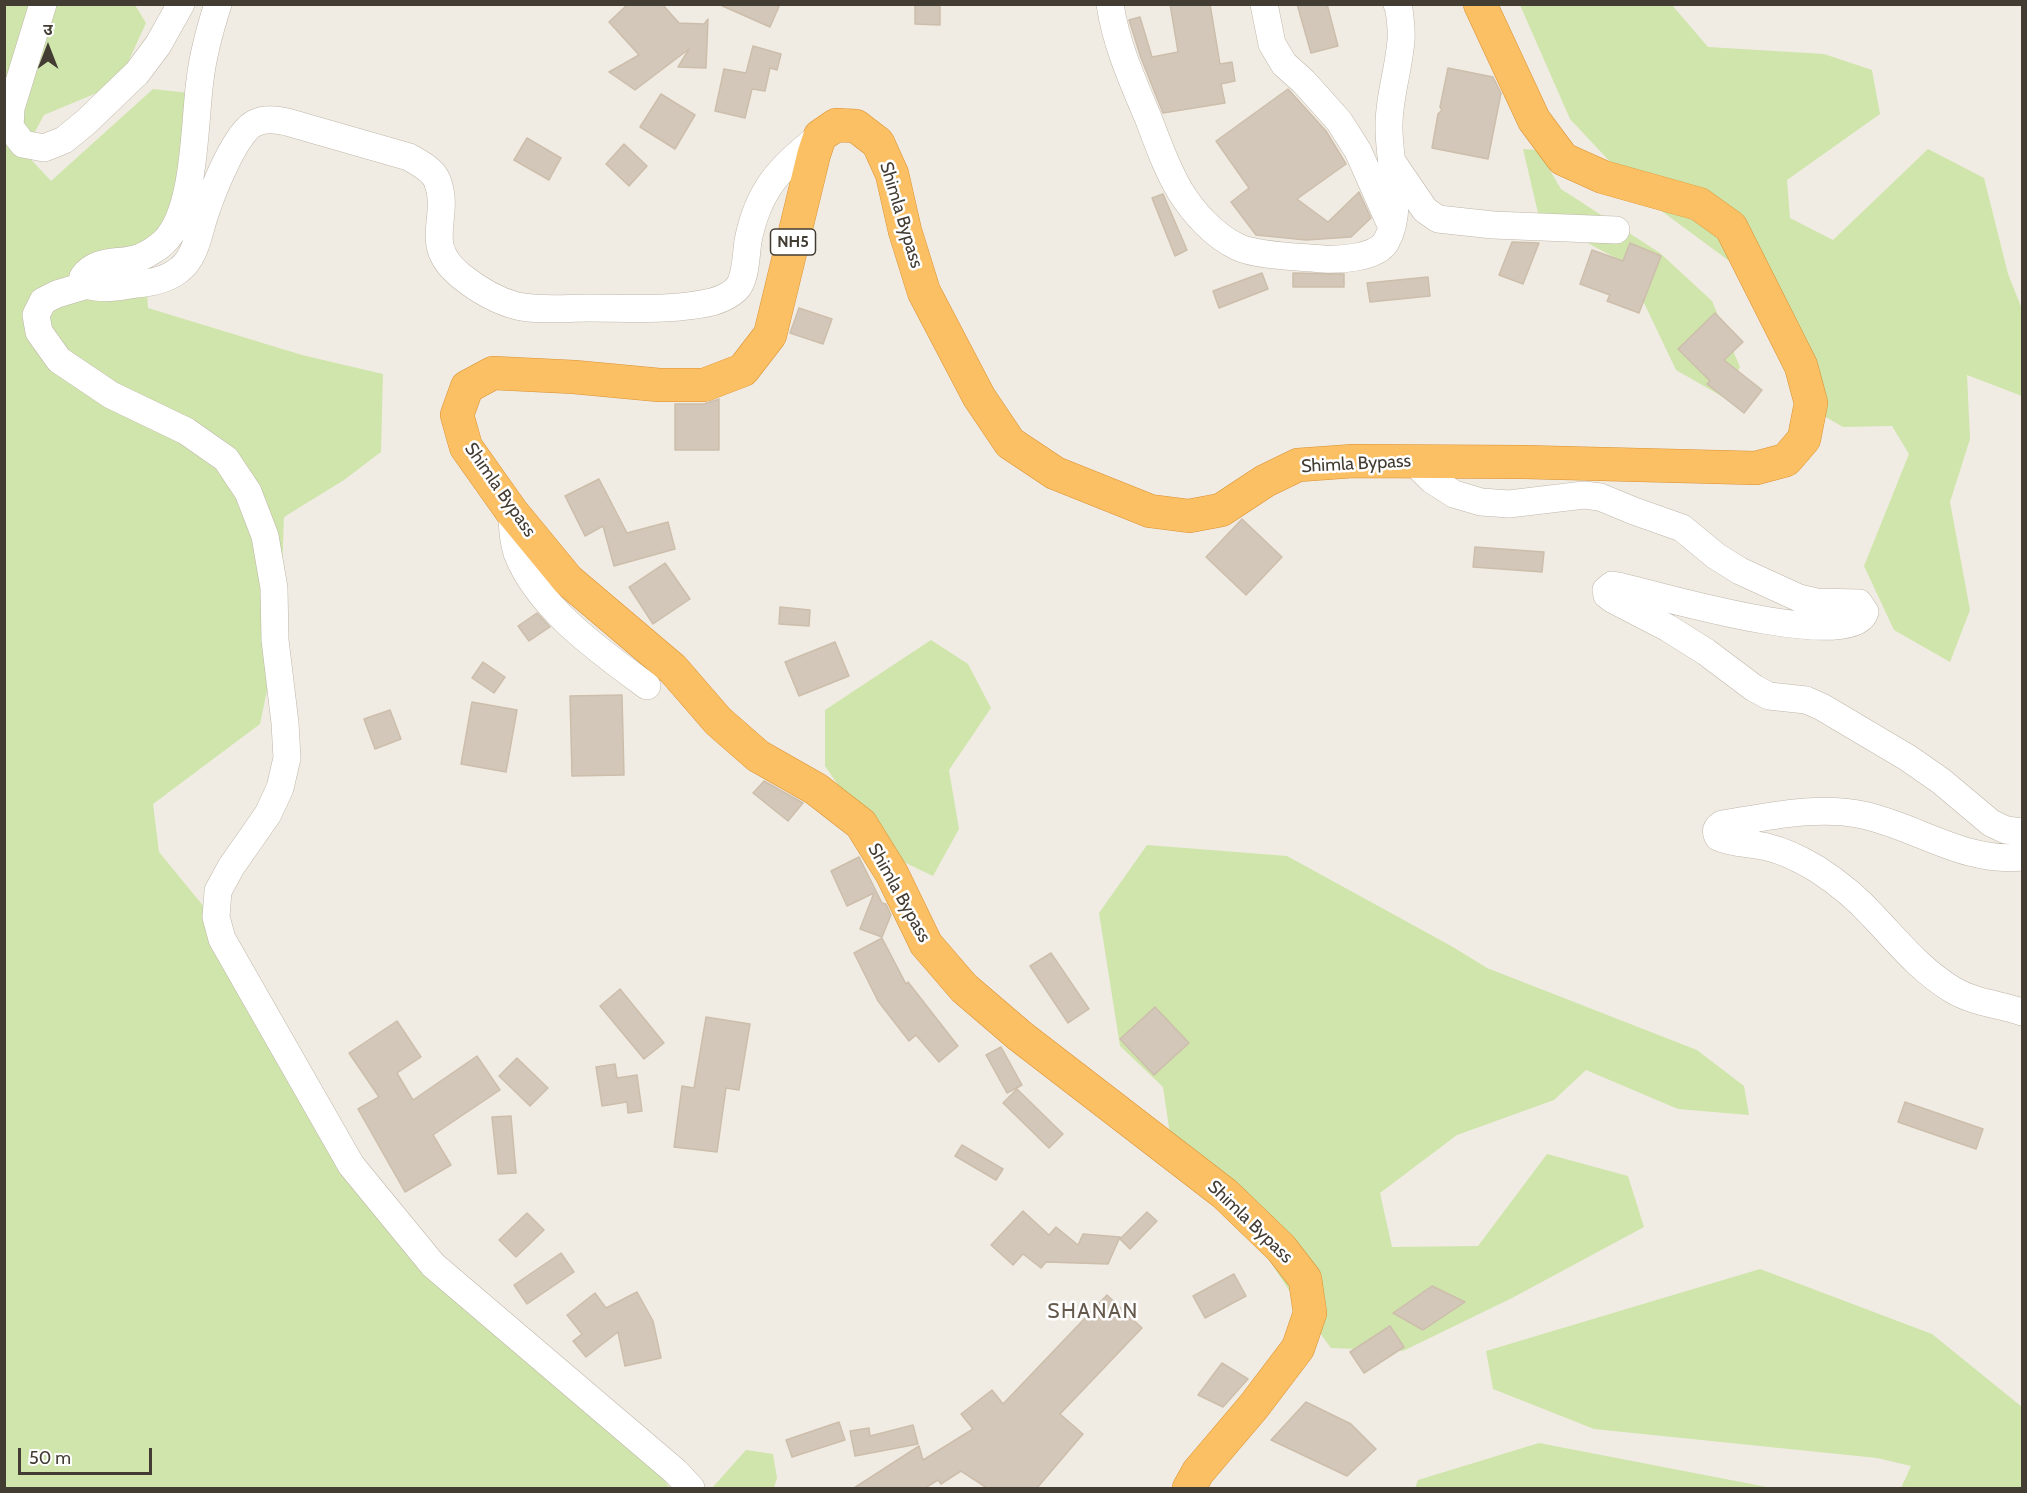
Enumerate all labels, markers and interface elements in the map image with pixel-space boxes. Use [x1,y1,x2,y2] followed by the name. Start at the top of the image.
[18,18,78,78] north arrow
[43,20,53,39] text: उ
[875,159,927,271] street label: Shimla Bypass
[770,229,816,255] road number: NH5
[460,439,540,541] street label: Shimla Bypass
[1301,450,1411,478] street label: Shimla Bypass
[863,840,935,946] street label: Shimla Bypass
[1203,1176,1297,1268] street label: Shimla Bypass
[1047,1299,1139,1325] district label: SHANAN
[21,1436,154,1474] scale bar
[29,1447,71,1469] text: 50 m

